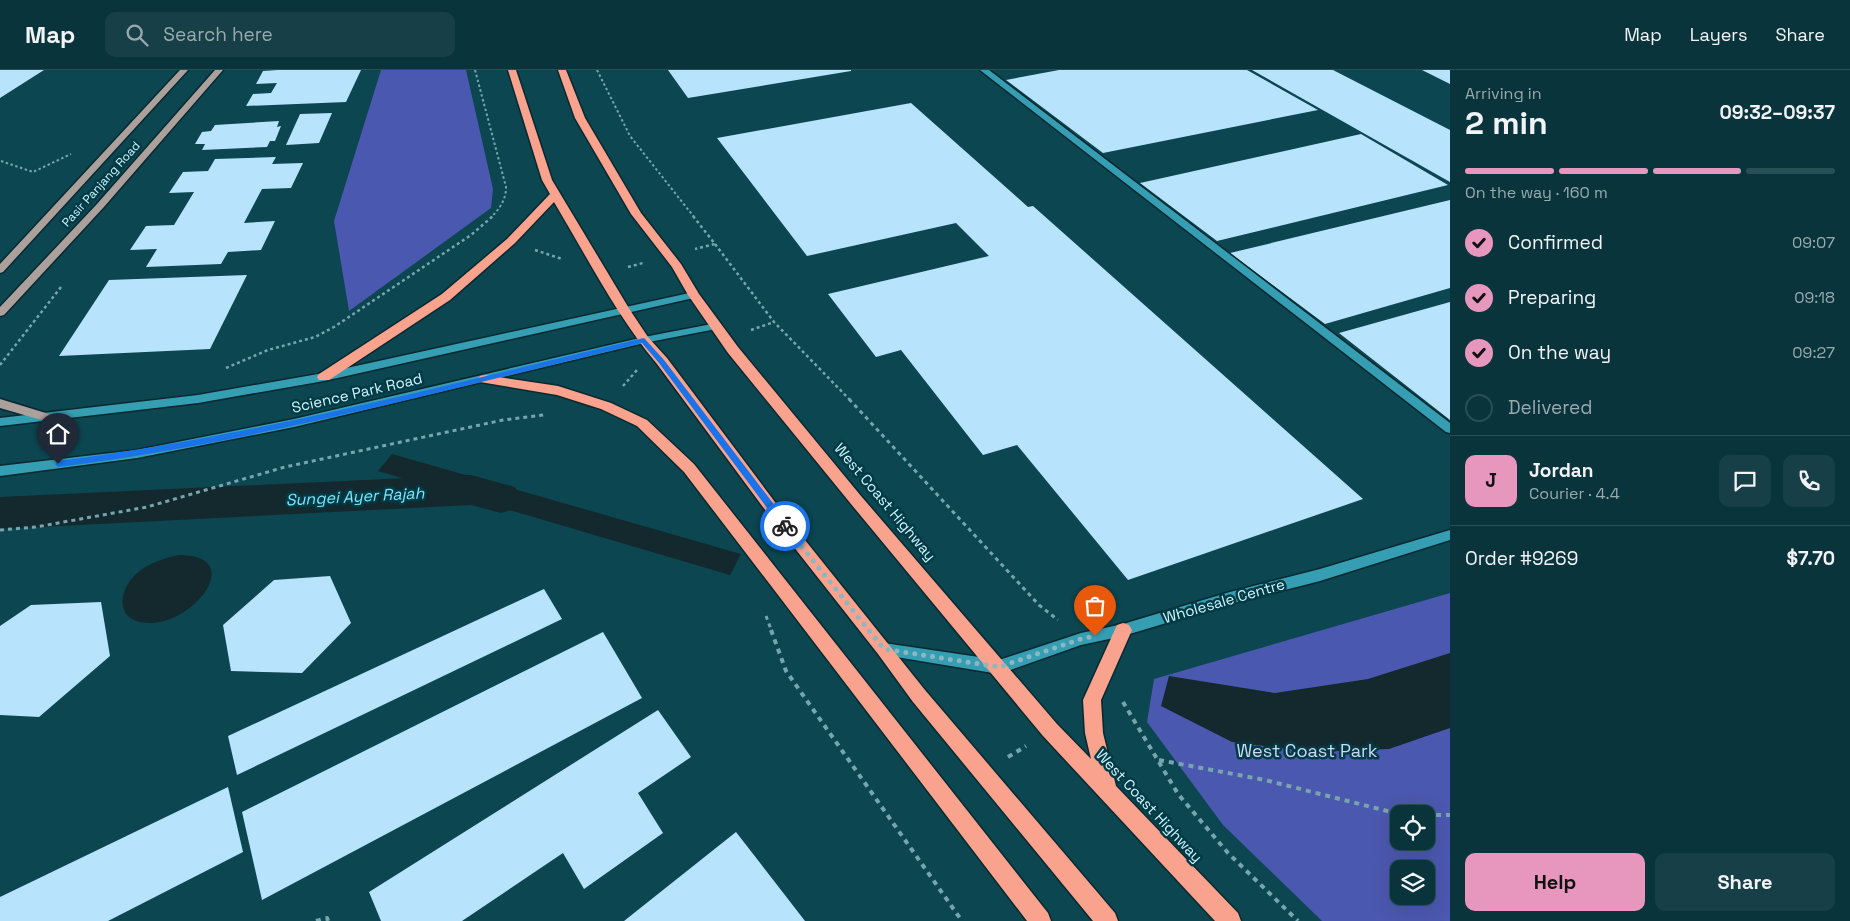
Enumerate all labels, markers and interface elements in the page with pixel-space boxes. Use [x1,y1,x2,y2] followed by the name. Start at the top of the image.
[105,12,455,57] search box
[25,19,75,50] text: Map
[123,21,151,49] icon: search
[163,22,273,47] text: Search here
[1624,23,1662,46] text: Map
[1690,23,1747,46] text: Layers
[1775,23,1825,46] text: Share
[1465,83,1542,104] text: Arriving in
[1720,100,1835,125] text: 09:32–09:37
[1465,103,1548,143] text: 2 min
[58,138,144,230] street label: Pasir Panjang Road
[1465,182,1608,203] text: On the way · 160 m
[1465,229,1493,257] icon: check
[1508,230,1603,255] text: Confirmed
[1792,232,1835,253] text: 09:07
[1465,284,1493,312] icon: check
[1508,285,1596,310] text: Preparing
[1794,287,1835,308] text: 09:18
[1465,339,1493,367] icon: check
[1508,340,1611,365] text: On the way
[1792,342,1835,363] text: 09:27
[290,368,424,417] street label: Science Park Road
[1508,395,1593,420] text: Delivered
[37,413,79,464] pin
[44,420,72,448] icon: home
[831,439,940,564] street label: West Coast Highway
[1719,455,1771,507] button: chat
[1783,455,1835,507] button: phone
[1529,458,1594,483] text: Jordan
[1485,468,1497,493] text: J
[285,482,426,511] water label: Sungei Ayer Rajah
[1529,483,1620,504] text: Courier · 4.4
[760,501,810,551] courier
[771,512,799,540] icon: bike
[1465,546,1578,571] text: Order #9269
[1786,546,1835,571] text: $7.70
[1161,574,1287,627] street label: Wholesale Centre
[1074,585,1116,636] pin
[1081,592,1109,620] icon: bag
[1237,739,1378,762] park label: West Coast Park
[1092,745,1207,866] street label: West Coast Highway
[1390,805,1435,905] map controls
[1390,805,1435,850] button: locate
[1465,853,1645,911] button: Help
[1655,853,1835,911] button: Share
[1390,860,1435,905] button: layers

